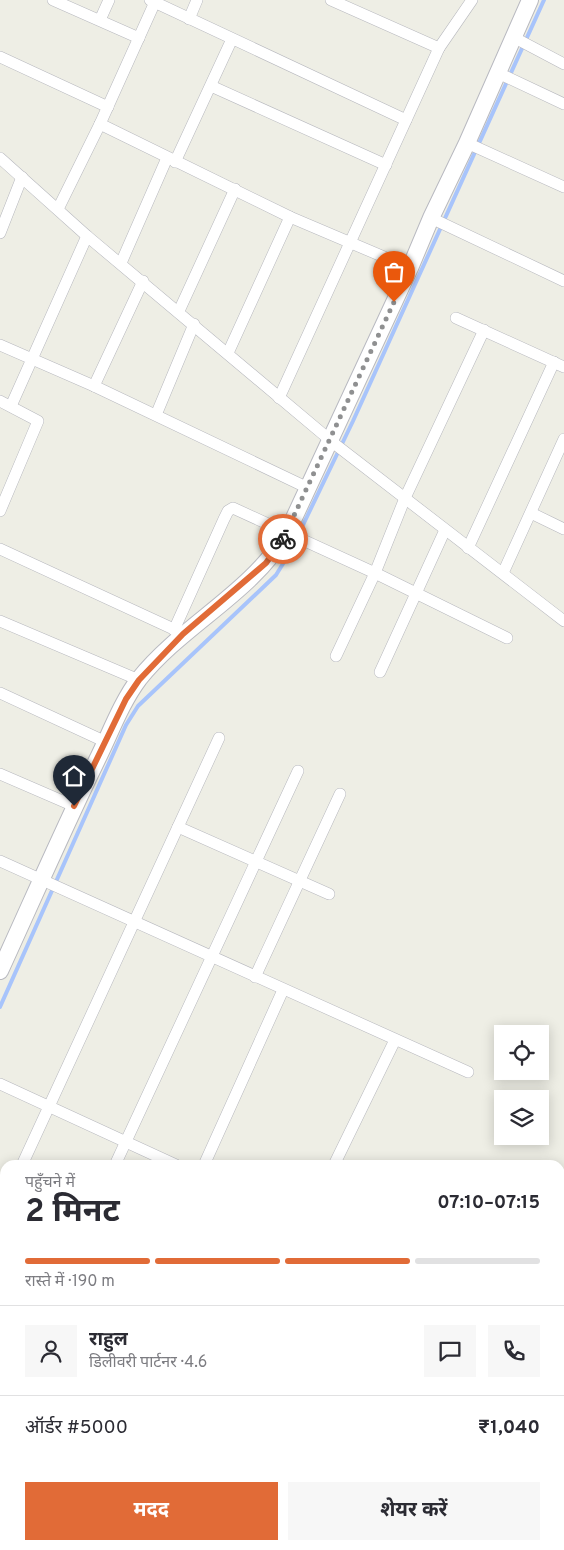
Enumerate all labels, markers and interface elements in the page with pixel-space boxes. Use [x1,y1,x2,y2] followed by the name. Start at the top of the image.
[373,251,415,302] pin
[380,258,408,286] icon: bag
[258,514,308,564] courier
[269,525,297,553] icon: bike
[53,755,95,806] pin
[60,762,88,790] icon: home
[494,1025,549,1145] map controls
[494,1025,549,1080] button: locate
[494,1090,549,1145] button: layers
[25,1173,75,1193] text: पहुँचने में
[437,1191,540,1215] text: 07:10–07:15
[25,1193,120,1233] text: 2 मिनट
[25,1272,115,1292] text: रास्ते में · 190 m
[25,1325,77,1377] button: person
[424,1325,476,1377] button: chat
[488,1325,540,1377] button: phone
[89,1328,128,1352] text: राहुल
[89,1353,207,1373] text: डिलीवरी पार्टनर · 4.6
[25,1416,128,1440] text: ऑर्डर #5000
[478,1416,540,1440] text: ₹1,040
[25,1482,278,1540] button: मदद
[288,1482,540,1540] button: शेयर करें

